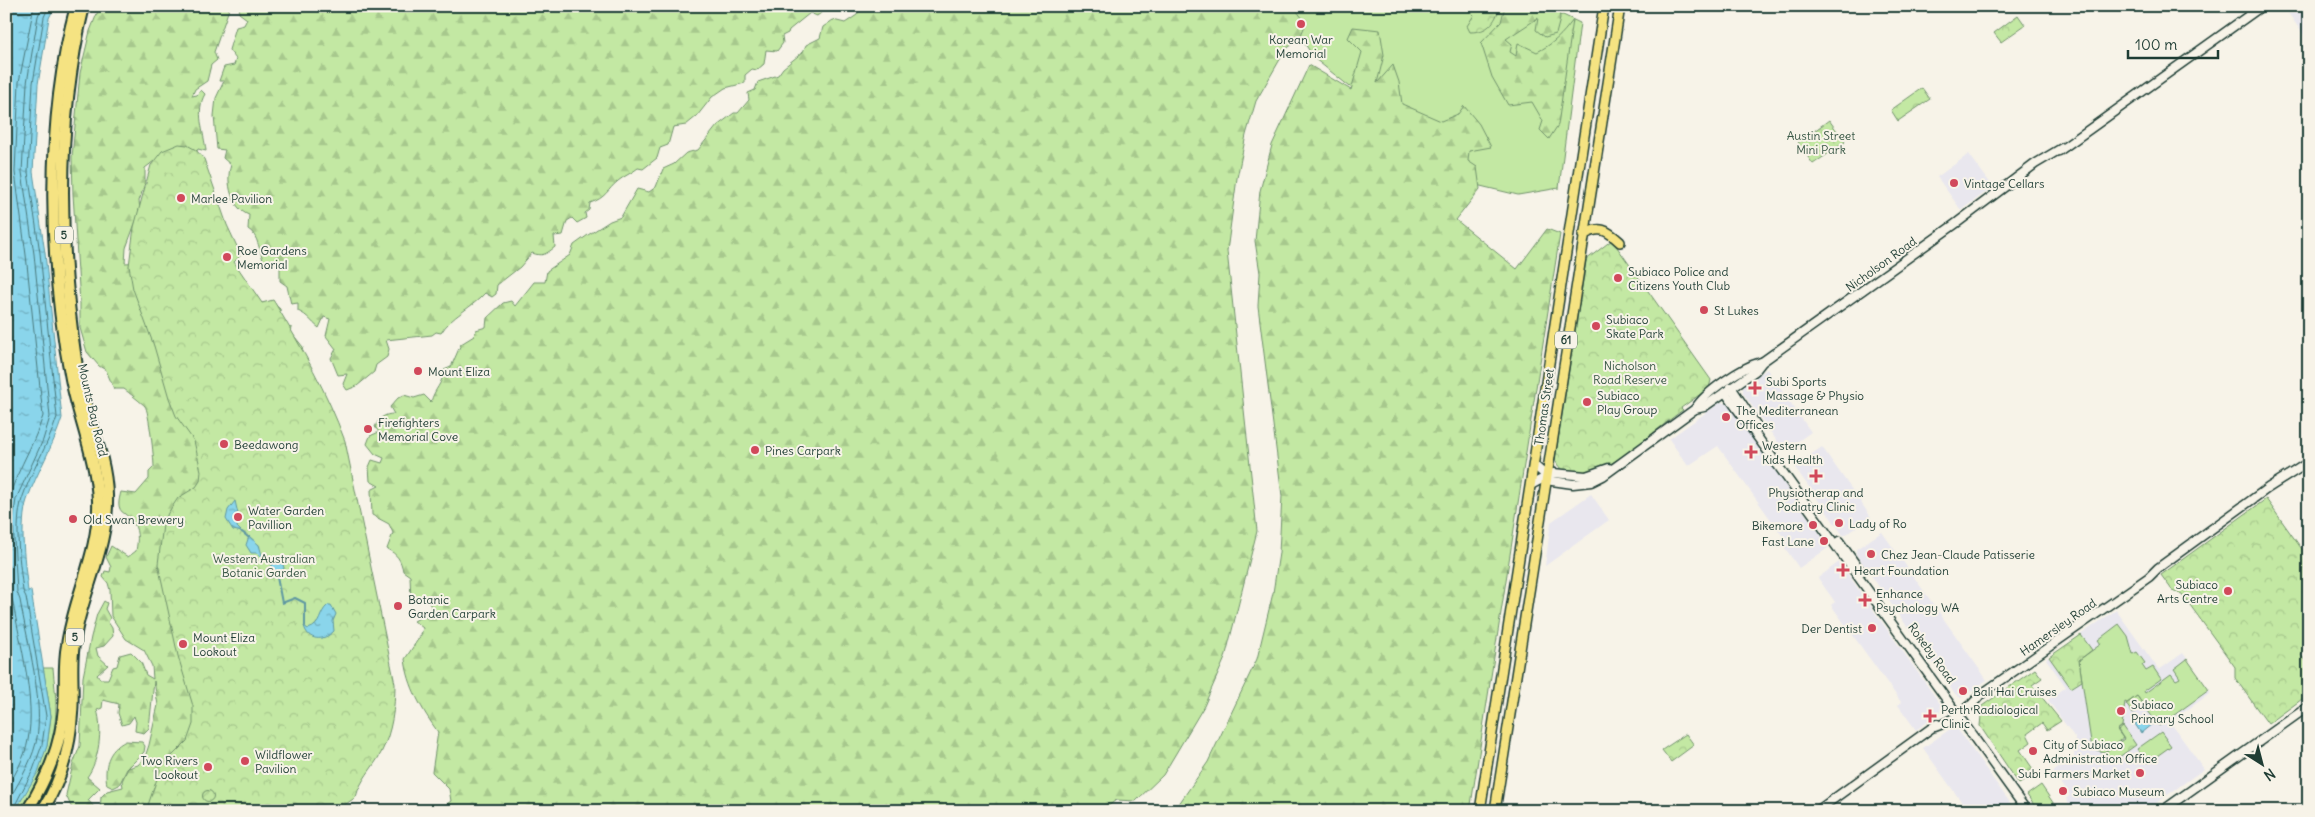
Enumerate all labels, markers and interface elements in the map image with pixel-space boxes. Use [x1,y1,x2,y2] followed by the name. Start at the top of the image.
[1295,18,1307,30] marker: Korean War Memorial
[2128,28,2218,60] scale bar
[1269,32,1333,61] place label: Korean War Memorial
[2135,35,2177,54] text: 100 m
[1787,128,1855,157] park label: Austin Street Mini Park
[1964,176,2045,191] place label: Vintage Cellars
[1948,177,1960,189] marker: Vintage Cellars
[191,191,272,206] place label: Marlee Pavilion
[175,192,187,204] marker: Marlee Pavilion
[55,226,73,244] road number: 5
[1843,233,1919,295] street label: Nicholson Road
[237,243,307,272] place label: Roe Gardens Memorial
[221,251,233,263] marker: Roe Gardens Memorial
[1628,264,1731,293] place label: Subiaco Police and Citizens Youth Club
[1612,272,1624,284] marker: Subiaco Police and Citizens Youth Club
[1714,303,1759,318] place label: St Lukes
[1698,304,1710,316] marker: St Lukes
[1606,312,1664,341] place label: Subiaco Skate Park
[1590,320,1602,332] marker: Subiaco Skate Park
[1555,332,1577,348] road number: 61
[1593,358,1667,387] park label: Nicholson Road Reserve
[75,362,111,458] street label: Mounts Bay Road
[428,364,490,379] place label: Mount Eliza
[412,365,424,377] marker: Mount Eliza
[1531,367,1557,447] street label: Thomas Street
[1766,374,1864,403] place label: Subi Sports Massage & Physio
[1748,381,1762,395] marker: Subi Sports Massage & Physio
[1597,388,1658,417] place label: Subiaco Play Group
[1581,396,1593,408] marker: Subiaco Play Group
[1736,403,1839,432] place label: The Mediterranean Offices
[1720,411,1732,423] marker: The Mediterranean Offices
[378,415,458,444] place label: Firefighters Memorial Cove
[362,423,374,435] marker: Firefighters Memorial Cove
[234,437,299,452] place label: Beedawong
[218,438,230,450] marker: Beedawong
[1762,438,1823,467] place label: Western Kids Health
[765,443,841,458] place label: Pines Carpark
[749,444,761,456] marker: Pines Carpark
[1744,445,1758,459] marker: Western Kids Health
[1809,469,1823,483] marker: Physiotherap and Podiatry Clinic
[1768,485,1864,514] place label: Physiotherap and Podiatry Clinic
[248,503,324,532] place label: Water Garden Pavillion
[232,511,244,523] marker: Water Garden Pavillion
[83,512,184,527] place label: Old Swan Brewery
[67,513,79,525] marker: Old Swan Brewery
[1849,516,1907,531] place label: Lady of Ro
[1833,517,1845,529] marker: Lady of Ro
[1752,518,1803,533] place label: Bikemore
[1807,519,1819,531] marker: Bikemore
[1762,534,1814,549] place label: Fast Lane
[1818,535,1830,547] marker: Fast Lane
[1881,547,2035,562] place label: Chez Jean-Claude Patisserie
[1865,548,1877,560] marker: Chez Jean-Claude Patisserie
[213,551,315,580] park label: Western Australian Botanic Garden
[1836,563,1850,577] marker: Heart Foundation
[1854,563,1949,578] place label: Heart Foundation
[2157,577,2218,606] place label: Subiaco Arts Centre
[2222,585,2234,597] marker: Subiaco Arts Centre
[1876,586,1960,615] place label: Enhance Psychology WA
[408,592,496,621] place label: Botanic Garden Carpark
[1858,593,1872,607] marker: Enhance Psychology WA
[2017,595,2099,659] street label: Hamersley Road
[392,600,404,612] marker: Botanic Garden Carpark
[1905,620,1959,686] street label: Rokeby Road
[1801,621,1862,636] place label: Der Dentist
[1866,622,1878,634] marker: Der Dentist
[66,628,84,646] road number: 5
[193,630,255,659] place label: Mount Eliza Lookout
[177,638,189,650] marker: Mount Eliza Lookout
[1973,684,2057,699] place label: Bali Hai Cruises
[1957,685,1969,697] marker: Bali Hai Cruises
[2131,697,2214,726] place label: Subiaco Primary School
[1941,702,2038,731] place label: Perth Radiological Clinic
[2115,705,2127,717] marker: Subiaco Primary School
[1923,709,1937,723] marker: Perth Radiological Clinic
[2043,737,2157,766] place label: City of Subiaco Administration Office
[2238,740,2288,790] north arrow
[2027,745,2039,757] marker: City of Subiaco Administration Office
[255,747,313,776] place label: Wildflower Pavilion
[140,753,198,782] place label: Two Rivers Lookout
[239,755,251,767] marker: Wildflower Pavilion
[202,761,214,773] marker: Two Rivers Lookout
[2260,764,2279,785] text: N
[2018,766,2130,781] place label: Subi Farmers Market
[2134,767,2146,779] marker: Subi Farmers Market
[2073,784,2165,799] place label: Subiaco Museum
[2057,785,2069,797] marker: Subiaco Museum

